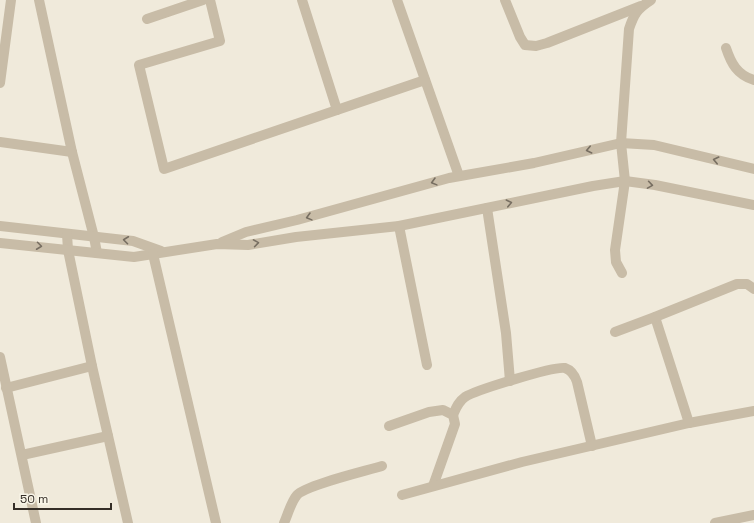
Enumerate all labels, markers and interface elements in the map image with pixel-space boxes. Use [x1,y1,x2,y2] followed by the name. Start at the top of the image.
[585,145,592,153] one-way arrow
[713,156,719,164] one-way arrow
[431,177,438,186] one-way arrow
[647,180,653,189] one-way arrow
[505,200,512,208] one-way arrow
[305,212,312,220] one-way arrow
[123,236,129,245] one-way arrow
[253,239,259,248] one-way arrow
[36,242,42,251] one-way arrow
[14,485,111,511] scale bar
[20,491,48,507] text: 50 m

